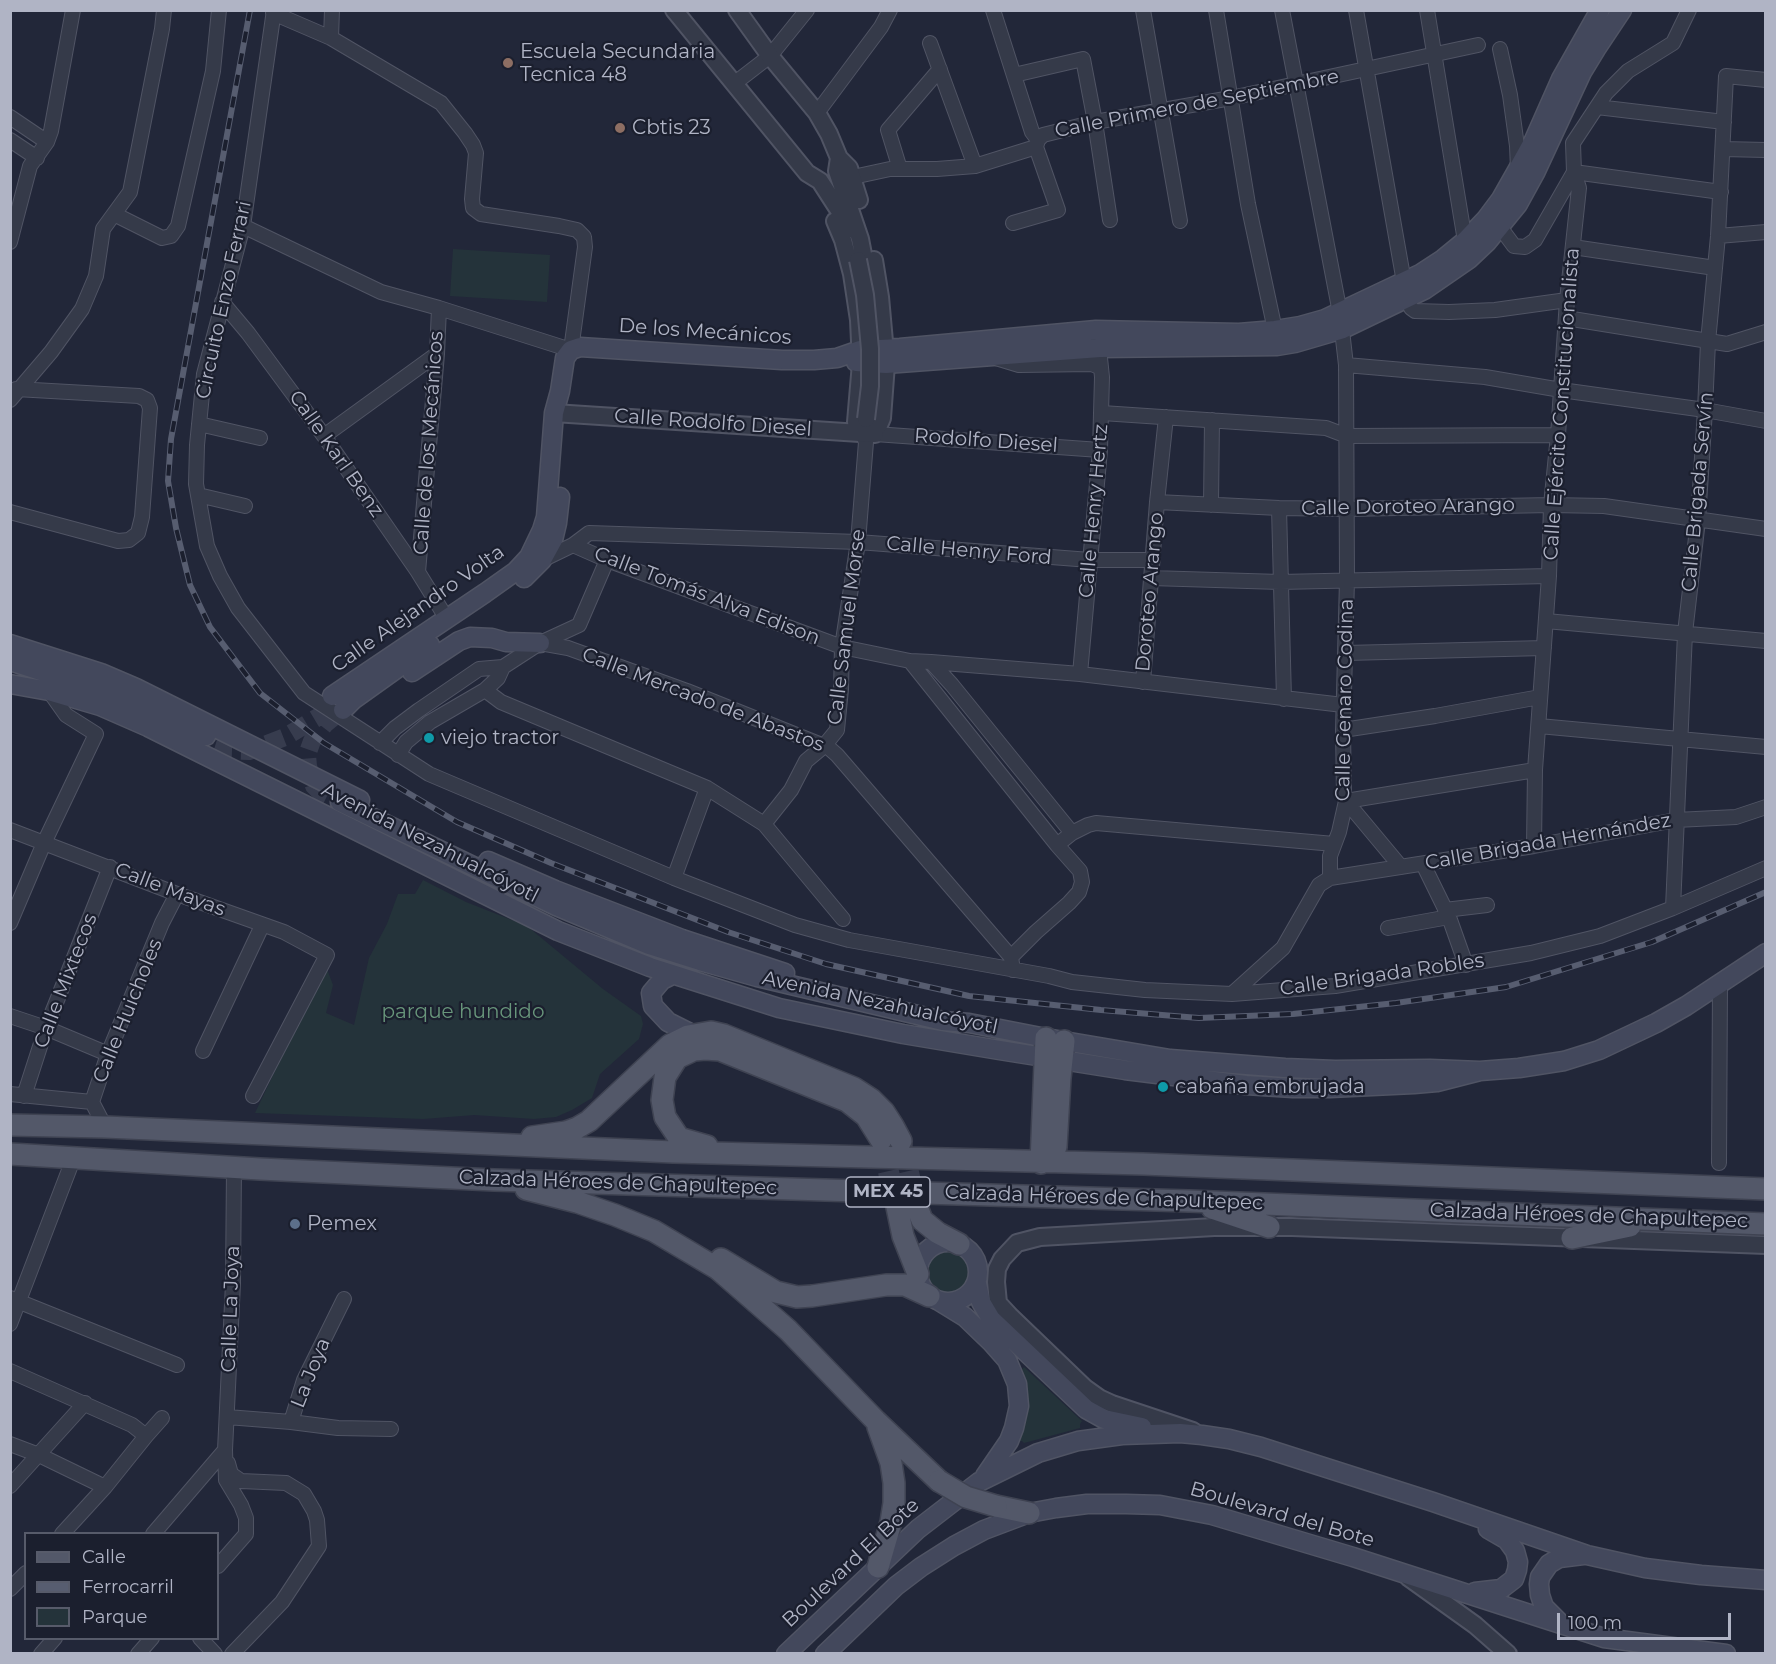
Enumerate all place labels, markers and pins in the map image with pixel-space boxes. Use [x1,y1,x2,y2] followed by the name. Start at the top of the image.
[520,40,715,87] place label: Escuela Secundaria Tecnica 48
[501,56,515,70] marker: Escuela Secundaria Tecnica 48
[632,116,711,140] place label: Cbtis 23
[613,121,627,135] marker: Cbtis 23
[441,726,559,750] place label: viejo tractor
[422,731,436,745] marker: viejo tractor
[1175,1075,1365,1099] place label: cabaña embrujada
[1156,1080,1170,1094] marker: cabaña embrujada
[307,1212,377,1236] place label: Pemex
[288,1217,302,1231] marker: Pemex

